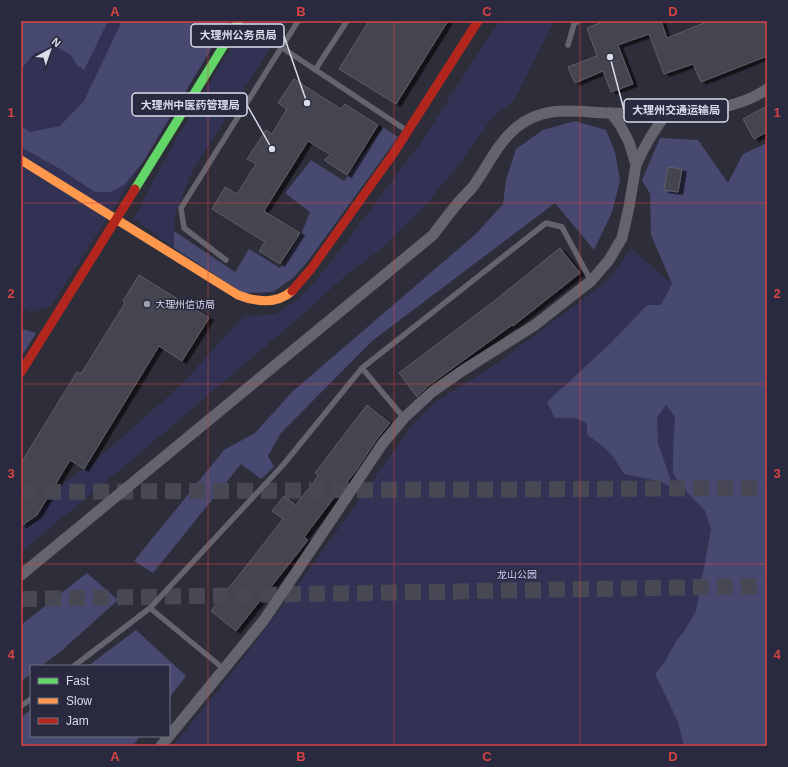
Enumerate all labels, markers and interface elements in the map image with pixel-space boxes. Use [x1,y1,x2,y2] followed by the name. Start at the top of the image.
[110,4,120,19] text: A
[296,4,306,19] text: B
[482,4,492,19] text: C
[668,4,678,19] text: D
[191,24,284,47] callout: 大理州公务员局
[200,29,277,41] text: 大理州公务员局
[30,30,70,70] north arrow
[50,35,63,50] text: N
[132,93,247,116] callout: 大理州中医药管理局
[141,99,240,111] text: 大理州中医药管理局
[624,99,728,122] callout: 大理州交通运输局
[632,104,720,116] text: 大理州交通运输局
[7,105,15,120] text: 1
[773,105,781,120] text: 1
[7,286,15,301] text: 2
[773,286,781,301] text: 2
[142,299,152,309] marker: 大理州信访局
[155,299,215,310] place label: 大理州信访局
[7,466,15,481] text: 3
[773,466,781,481] text: 3
[497,569,537,580] park label: 龙山公园
[7,647,15,662] text: 4
[773,647,781,662] text: 4
[30,665,170,737] legend
[66,674,90,688] text: Fast
[66,694,92,708] text: Slow
[66,714,89,728] text: Jam
[110,749,120,764] text: A
[296,749,306,764] text: B
[482,749,492,764] text: C
[668,749,678,764] text: D

